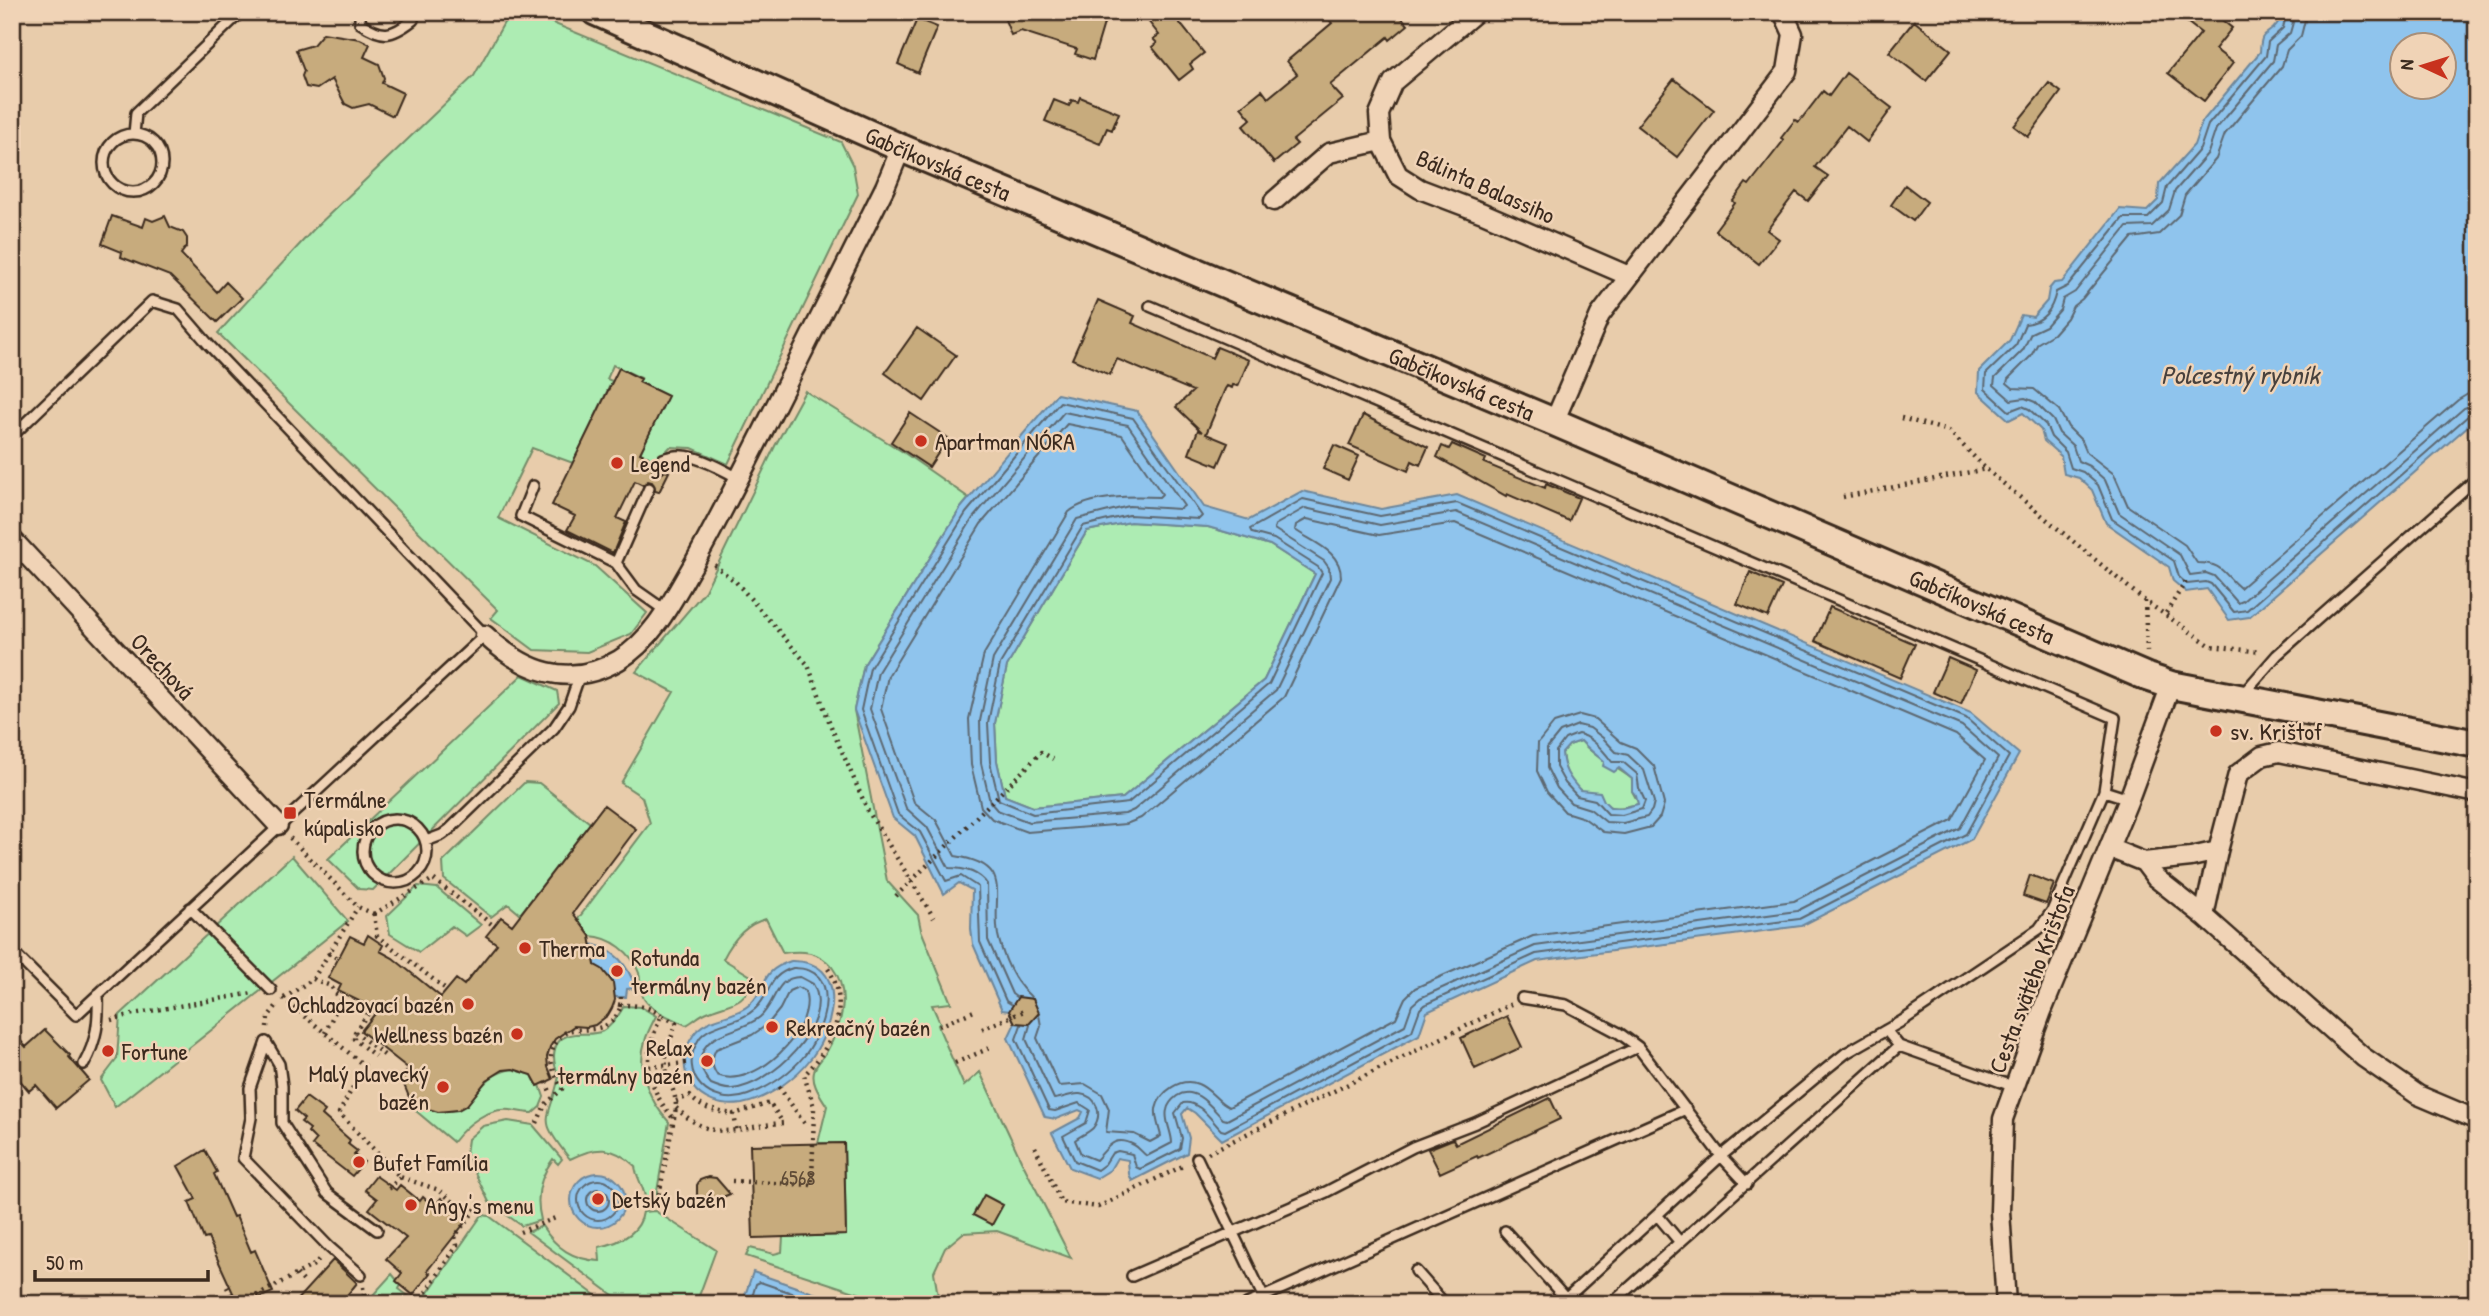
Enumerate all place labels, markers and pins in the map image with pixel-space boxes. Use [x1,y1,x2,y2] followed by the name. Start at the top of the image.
[935,425,1075,457] place label: Apartman NÓRA
[913,433,929,449] marker: Apartman NÓRA
[631,447,690,479] place label: Legend
[609,455,625,471] marker: Legend
[2230,715,2323,747] place label: sv. Krištof
[2208,723,2224,739] marker: sv. Krištof
[304,783,387,843] place label: Termálne kúpalisko
[282,805,298,821] marker: Termálne kúpalisko
[539,932,605,964] place label: Therma
[517,940,533,956] marker: Therma
[631,941,767,1001] place label: Rotunda termálny bazén
[609,963,625,979] marker: Rotunda termálny bazén
[287,988,454,1020] place label: Ochladzovací bazén
[460,996,476,1012] marker: Ochladzovací bazén
[786,1011,930,1043] place label: Rekreačný bazén
[374,1018,503,1050] place label: Wellness bazén
[764,1019,780,1035] marker: Rekreačný bazén
[509,1026,525,1042] marker: Wellness bazén
[557,1031,693,1091] place label: Relax termálny bazén
[121,1035,189,1067] place label: Fortune
[100,1043,116,1059] marker: Fortune
[699,1053,715,1069] marker: Relax termálny bazén
[309,1057,429,1117] place label: Malý plavecký bazén
[435,1079,451,1095] marker: Malý plavecký bazén
[373,1146,488,1178] place label: Bufet Família
[351,1154,367,1170] marker: Bufet Família
[612,1183,726,1215] place label: Detský bazén
[425,1189,534,1221] place label: Angy's menu
[590,1191,606,1207] marker: Detský bazén
[403,1197,419,1213] marker: Angy's menu

